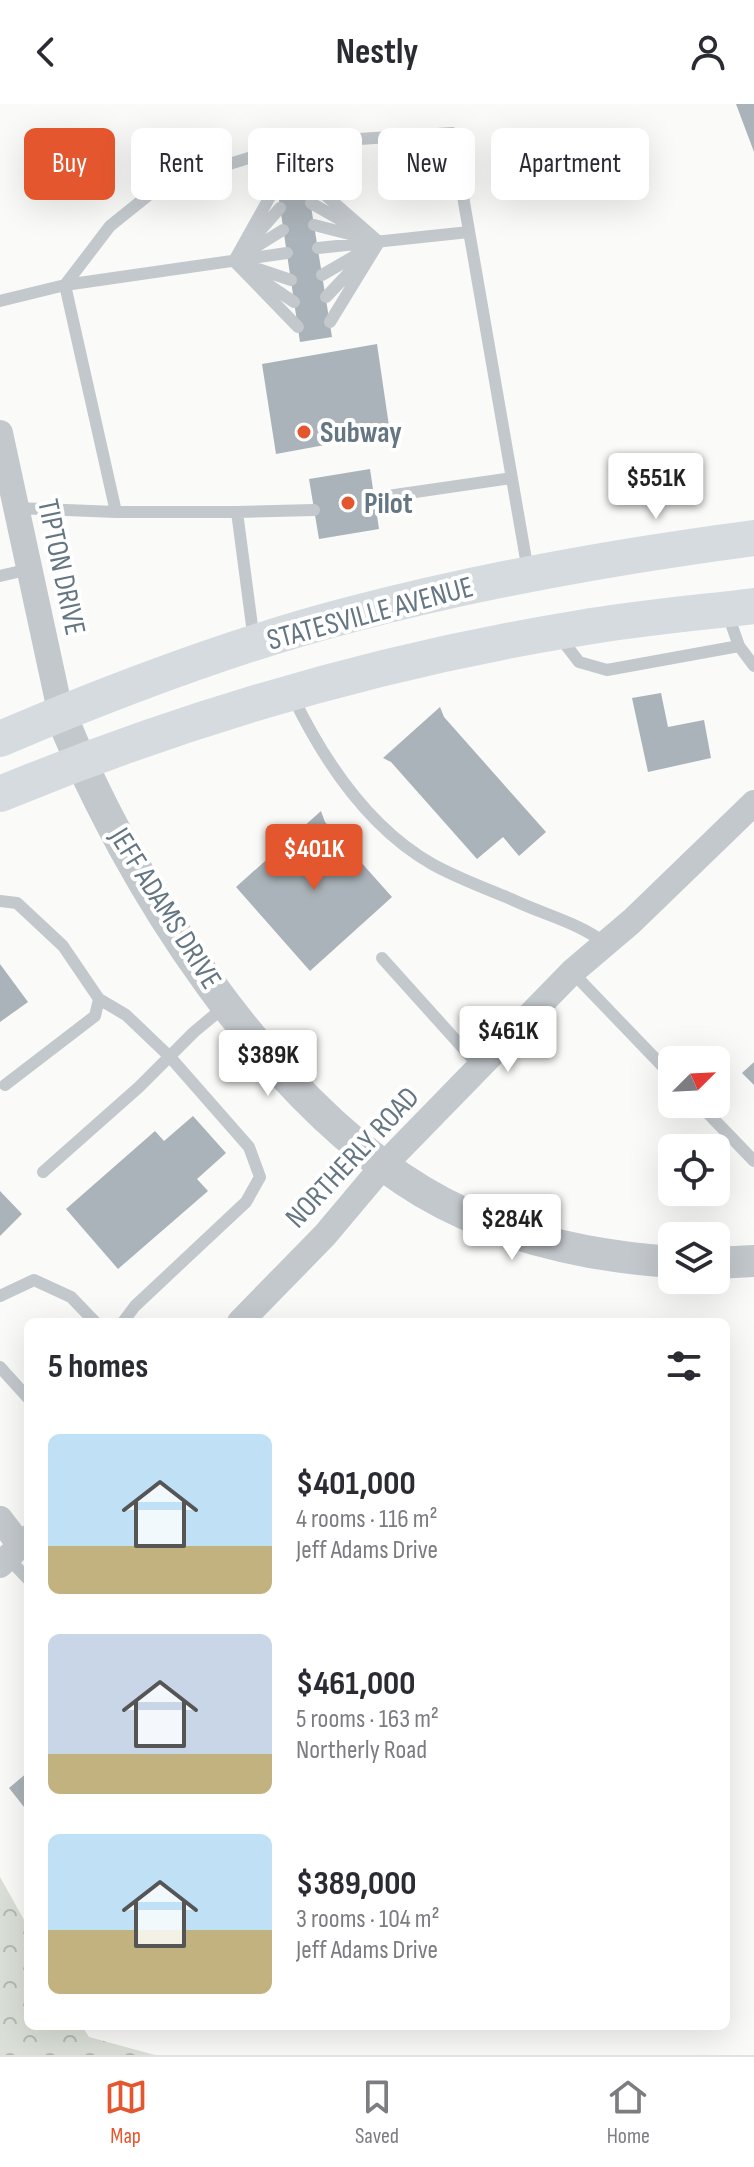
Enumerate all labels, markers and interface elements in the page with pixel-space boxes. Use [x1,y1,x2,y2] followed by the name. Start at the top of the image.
[24,30,68,74] icon: back
[686,30,730,74] icon: person
[336,31,418,74] text: Nestly
[24,128,115,200] chip: Buy
[131,128,232,200] chip: Rent
[248,128,362,200] chip: Filters
[378,128,475,200] chip: New
[491,128,649,200] chip: Apartment
[320,415,402,451] place label: Subway
[295,423,313,441] marker: Subway
[600,453,712,521] pin: $551K
[626,463,686,494] text: $551K
[364,486,413,522] place label: Pilot
[339,494,357,512] marker: Pilot
[29,496,93,638] street label: TIPTON DRIVE
[263,569,477,659] street label: STATESVILLE AVENUE
[101,821,229,996] street label: JEFF ADAMS DRIVE
[258,824,370,892] pin: $401K
[283,834,345,865] text: $401K
[452,1006,564,1074] pin: $461K
[478,1016,538,1047] text: $461K
[212,1030,324,1098] pin: $389K
[237,1040,299,1071] text: $389K
[658,1046,730,1118] north arrow
[658,1046,730,1294] map controls
[278,1080,427,1236] street label: NORTHERLY ROAD
[658,1134,730,1206] button: locate
[456,1194,568,1262] pin: $284K
[481,1204,543,1235] text: $284K
[658,1222,730,1294] button: layers
[662,1344,706,1388] icon: filters
[48,1346,148,1387] text: 5 homes
[296,1463,416,1504] text: $401,000
[112,1466,208,1562] icon: home
[296,1504,438,1535] text: 4 rooms · 116 m²
[296,1535,438,1566] text: Jeff Adams Drive
[296,1663,415,1704] text: $461,000
[112,1666,208,1762] icon: home
[296,1704,439,1735] text: 5 rooms · 163 m²
[296,1735,427,1766] text: Northerly Road
[296,1863,417,1904] text: $389,000
[112,1866,208,1962] icon: home
[296,1904,440,1935] text: 3 rooms · 104 m²
[296,1935,438,1966] text: Jeff Adams Drive
[104,2075,148,2150] tab: Map
[355,2075,399,2150] tab: Saved
[606,2075,650,2150] tab: Home

